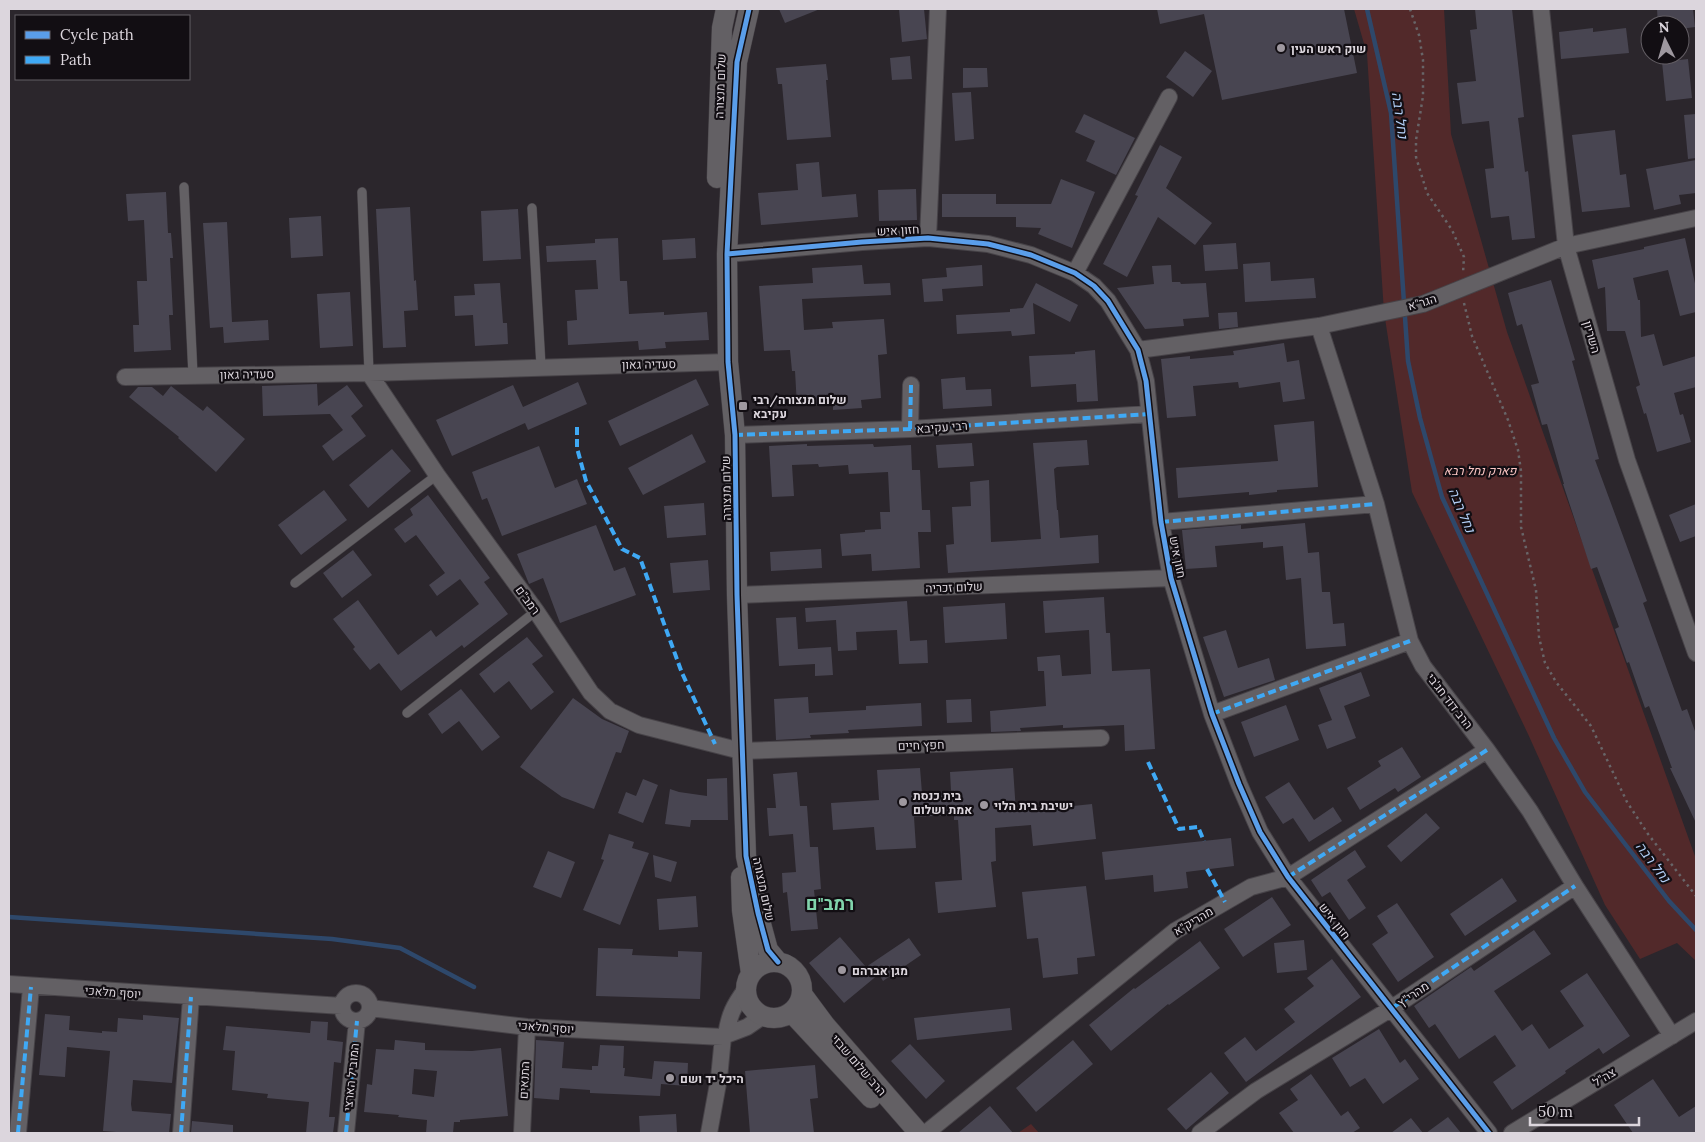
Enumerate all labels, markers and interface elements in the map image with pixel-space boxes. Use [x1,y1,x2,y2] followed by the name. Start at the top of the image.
[15,15,190,80] legend
[1640,15,1690,65] north arrow
[1658,18,1670,36] text: N
[60,25,134,44] text: Cycle path
[1291,41,1366,56] place label: שוק ראש העין
[1275,42,1287,54] marker: שוק ראש העין
[60,50,91,69] text: Path
[711,53,729,119] street label: שלום מנצורה
[1388,91,1412,140] water label: נחל רבה
[876,221,920,239] street label: חזון איש
[1406,291,1438,313] street label: הגר"א
[1580,319,1604,355] street label: השריון
[622,356,676,372] street label: סעדיה גאון
[220,366,274,382] street label: סעדיה גאון
[753,392,847,421] place label: שלום מנצורה/רבי עקיבא
[737,400,749,412] marker: שלום מנצורה/רבי עקיבא
[916,418,968,436] street label: רבי עקיבא
[718,455,734,521] street label: שלום מנצורה
[1444,463,1518,478] park label: פארק נחל רבא
[1445,485,1480,536] water label: נחל רבה
[1167,535,1189,579] street label: חזון איש
[925,579,983,595] street label: שלום זכריה
[513,583,543,617] street label: רמב"ם
[1424,670,1476,732] street label: הרב דוד חג'בי
[897,737,945,753] street label: חפץ חיים
[913,788,972,817] place label: בית כנסת אמת ושלום
[897,796,909,808] marker: בית כנסת אמת ושלום
[994,798,1073,813] place label: ישיבת בית הלוי
[978,799,990,811] marker: ישיבת בית הלוי
[1632,838,1675,887] water label: נחל רבה
[750,856,778,922] street label: שלום מנצורה
[806,892,854,915] district label: רמב"ם
[1316,900,1354,942] street label: חזון איש
[1170,903,1216,939] street label: מהריק"א
[852,963,908,978] place label: מגן אברהם
[836,964,848,976] marker: מגן אברהם
[1394,978,1432,1010] street label: מהרי"ץ
[84,983,142,1001] street label: יוסף מלאכי
[517,1018,575,1036] street label: יוסף מלאכי
[828,1031,890,1099] street label: הרב שלום שבזי
[340,1042,362,1112] street label: המוביל הארצי
[516,1061,532,1099] street label: התנאים
[1590,1064,1618,1090] street label: צה"ל
[680,1071,744,1086] place label: היכל יד ושם
[664,1072,676,1084] marker: היכל יד ושם
[1530,1094,1639,1126] scale bar
[1538,1102,1573,1121] text: 50 m

